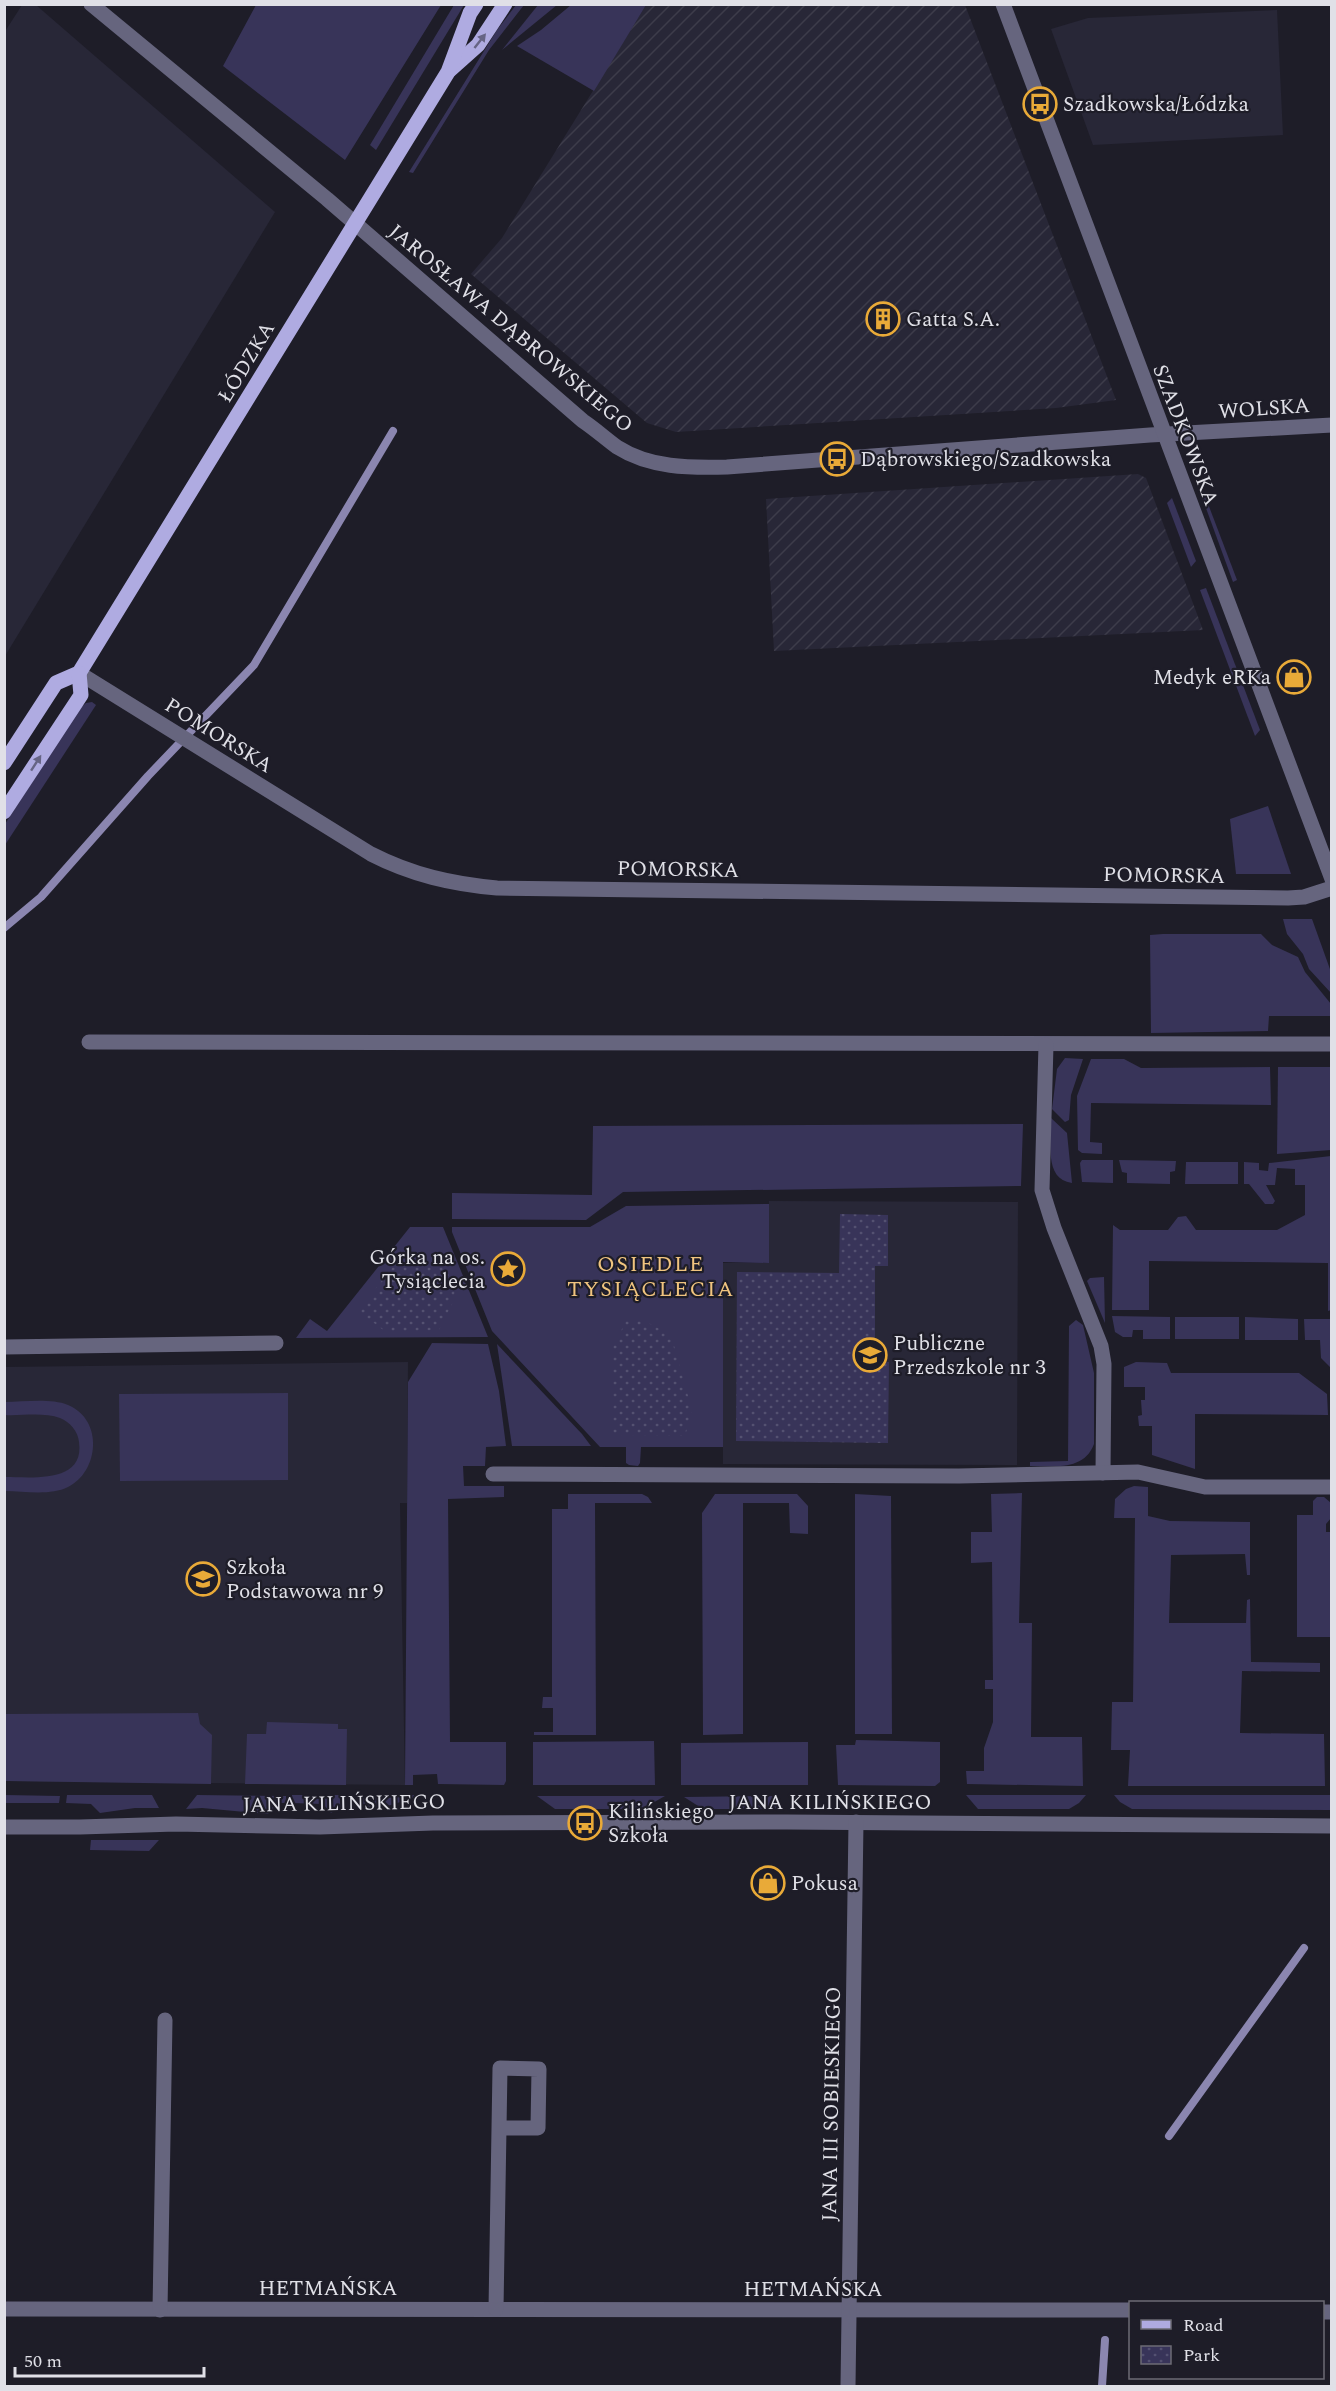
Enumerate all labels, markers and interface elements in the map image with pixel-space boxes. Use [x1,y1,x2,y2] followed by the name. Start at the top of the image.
[473,33,486,49] one-way arrow
[1022,86,1058,122] bus stop icon: Szadkowska/Łódzka
[1063,89,1250,121] place label: Szadkowska/Łódzka
[381,217,640,441] street label: JAROSŁAWA DĄBROWSKIEGO
[865,301,901,337] building icon: Gatta S.A.
[906,304,1000,336] place label: Gatta S.A.
[210,316,284,409] street label: ŁÓDZKA
[1143,360,1227,511] street label: SZADKOWSKA
[1217,390,1311,428] street label: WOLSKA
[819,441,855,477] bus stop icon: Dąbrowskiego/Szadkowska
[860,444,1112,476] place label: Dąbrowskiego/Szadkowska
[1276,659,1312,695] shop icon: Medyk eRKa
[1153,662,1272,694] place label: Medyk eRKa
[158,690,279,782] street label: POMORSKA
[31,754,42,771] one-way arrow
[616,853,740,887] street label: POMORSKA
[1102,859,1226,893] street label: POMORSKA
[369,1242,486,1298] place label: Górka na os. Tysiąclecia
[567,1248,735,1306] district label: OSIEDLE TYSIĄCLECIA
[490,1251,526,1287] place icon: Górka na os. Tysiąclecia
[893,1328,1046,1384] place label: Publiczne Przedszkole nr 3
[852,1337,888,1373] school or university icon: Publiczne Przedszkole nr 3
[226,1552,384,1608] place label: Szkoła Podstawowa nr 9
[185,1561,221,1597] school or university icon: Szkoła Podstawowa nr 9
[242,1786,446,1822] street label: JANA KILIŃSKIEGO
[729,1787,931,1819] street label: JANA KILIŃSKIEGO
[608,1796,714,1852] place label: Kilińskiego Szkoła
[567,1805,603,1841] bus stop icon: Kilińskiego Szkoła
[750,1865,786,1901] shop icon: Pokusa
[791,1868,859,1900] place label: Pokusa
[814,1986,850,2222] street label: JANA III SOBIESKIEGO
[259,2273,398,2305] street label: HETMAŃSKA
[744,2274,883,2306] street label: HETMAŃSKA
[1129,2301,1324,2379] legend
[1183,2312,1224,2339] text: Road
[15,2340,204,2378] scale bar
[1183,2342,1220,2369] text: Park
[24,2348,62,2375] text: 50 m

